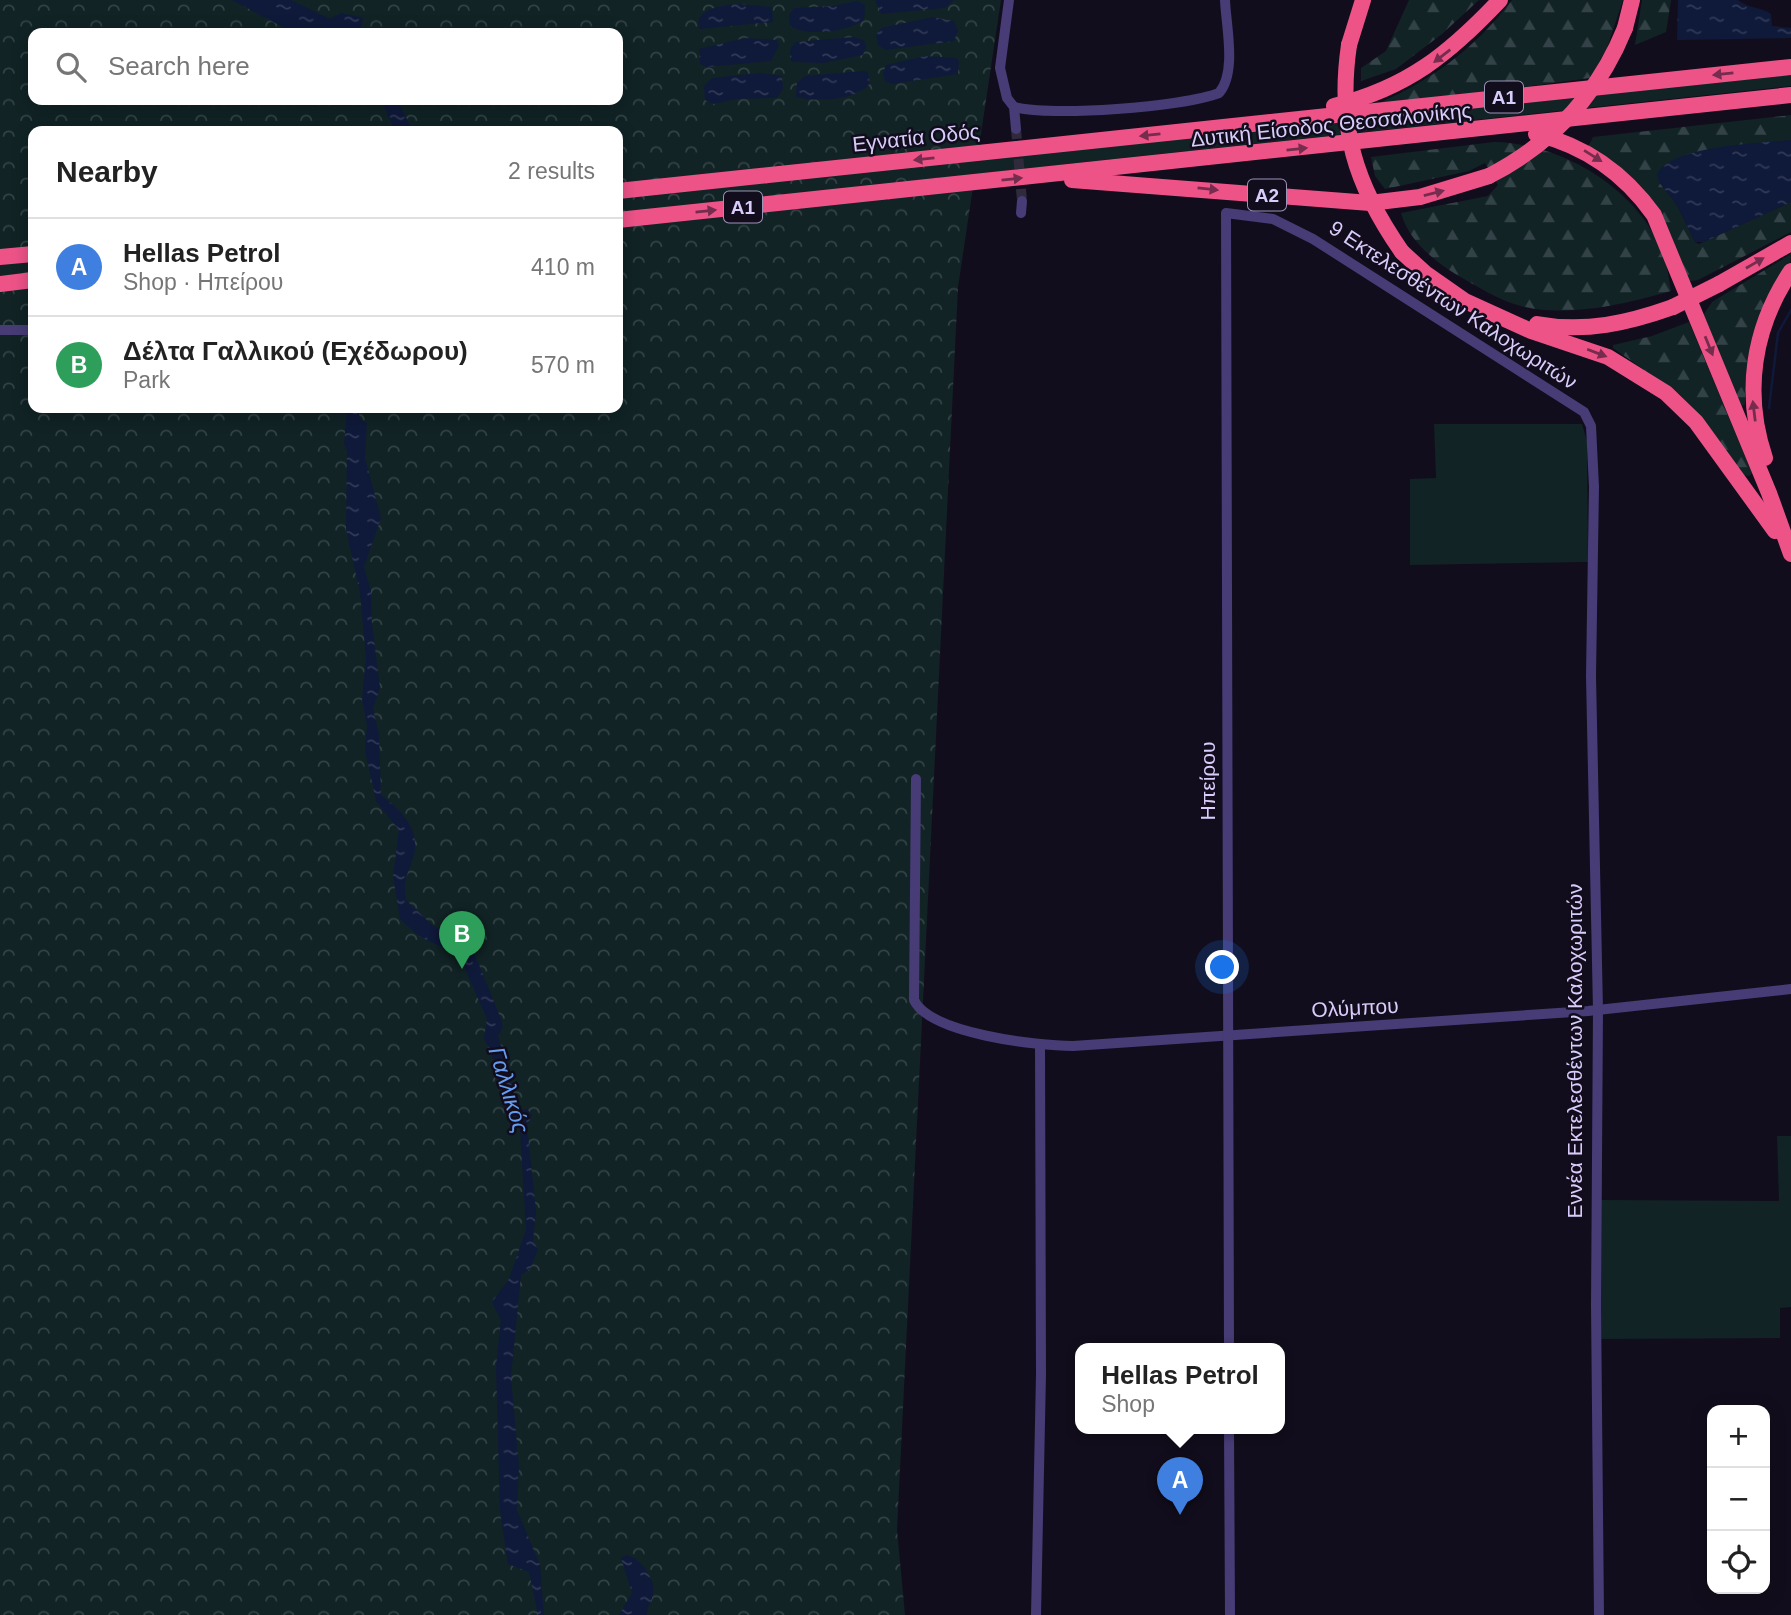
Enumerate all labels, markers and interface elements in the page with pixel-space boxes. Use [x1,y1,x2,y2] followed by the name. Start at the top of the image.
[28,28,623,105] search box
[52,48,90,86] icon: search
[1434,49,1452,64] one-way arrow
[108,51,250,81] text: Search here
[1712,69,1734,80] one-way arrow
[1485,82,1523,113] road number: Α1
[1189,98,1472,151] street label: Δυτική Είσοδος Θεσσαλονίκης
[851,119,981,156] street label: Εγνατία Οδός
[1139,130,1161,141] one-way arrow
[1286,144,1308,155] one-way arrow
[1584,150,1603,163] one-way arrow
[913,153,935,164] one-way arrow
[56,155,158,188] text: Nearby
[508,158,595,184] text: 2 results
[1001,173,1023,184] one-way arrow
[1248,180,1286,210] road number: Α2
[1197,184,1219,195] one-way arrow
[1423,187,1445,198] one-way arrow
[724,192,762,223] road number: Α1
[695,205,717,216] one-way arrow
[1325,216,1581,393] street label: 9 Εκτελεσθέντων Καλοχωριτών
[123,238,281,268] text: Hellas Petrol
[71,254,87,280] text: A
[531,254,595,280] text: 410 m
[1745,257,1764,269] one-way arrow
[123,269,283,295] text: Shop · Ηπείρου
[123,336,468,366] text: Δέλτα Γαλλικού (Εχέδωρου)
[1703,336,1714,357] one-way arrow
[1586,347,1607,358] one-way arrow
[71,352,87,378] text: B
[531,352,595,378] text: 570 m
[123,367,170,393] text: Park
[1749,400,1760,422] one-way arrow
[1196,742,1219,820] street label: Ηπείρου
[1563,883,1586,1219] street label: Εννέα Εκτελεσθέντων Καλοχωριτών
[439,911,485,969] pin: B
[1205,950,1239,984] your location
[1311,994,1399,1021] street label: Ολύμπου
[484,1044,535,1137] water label: Γαλλικός
[1075,1343,1285,1434] popup
[1101,1360,1259,1390] text: Hellas Petrol
[1101,1391,1155,1417] text: Shop
[1707,1405,1770,1594] map controls
[1707,1405,1770,1468] button: +
[1157,1457,1203,1515] pin: A
[1707,1468,1770,1531] button: −
[1707,1531,1770,1594] button: locate

